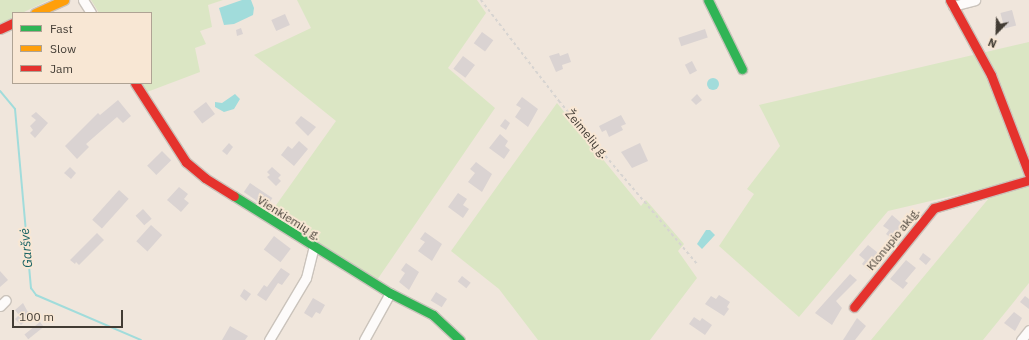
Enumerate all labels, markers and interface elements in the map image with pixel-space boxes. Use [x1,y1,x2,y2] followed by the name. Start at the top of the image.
[12,12,152,84] legend
[977,12,1017,52] north arrow
[50,21,73,36] text: Fast
[986,35,999,51] text: N
[50,41,76,56] text: Slow
[50,61,73,76] text: Jam
[562,107,612,161] street label: Žeimelių g.
[254,193,324,243] street label: Vienkiemių g.
[863,205,923,273] street label: Klonupio aklg.
[18,228,36,268] water label: Garšvė
[14,302,125,328] scale bar
[19,309,54,324] text: 100 m

